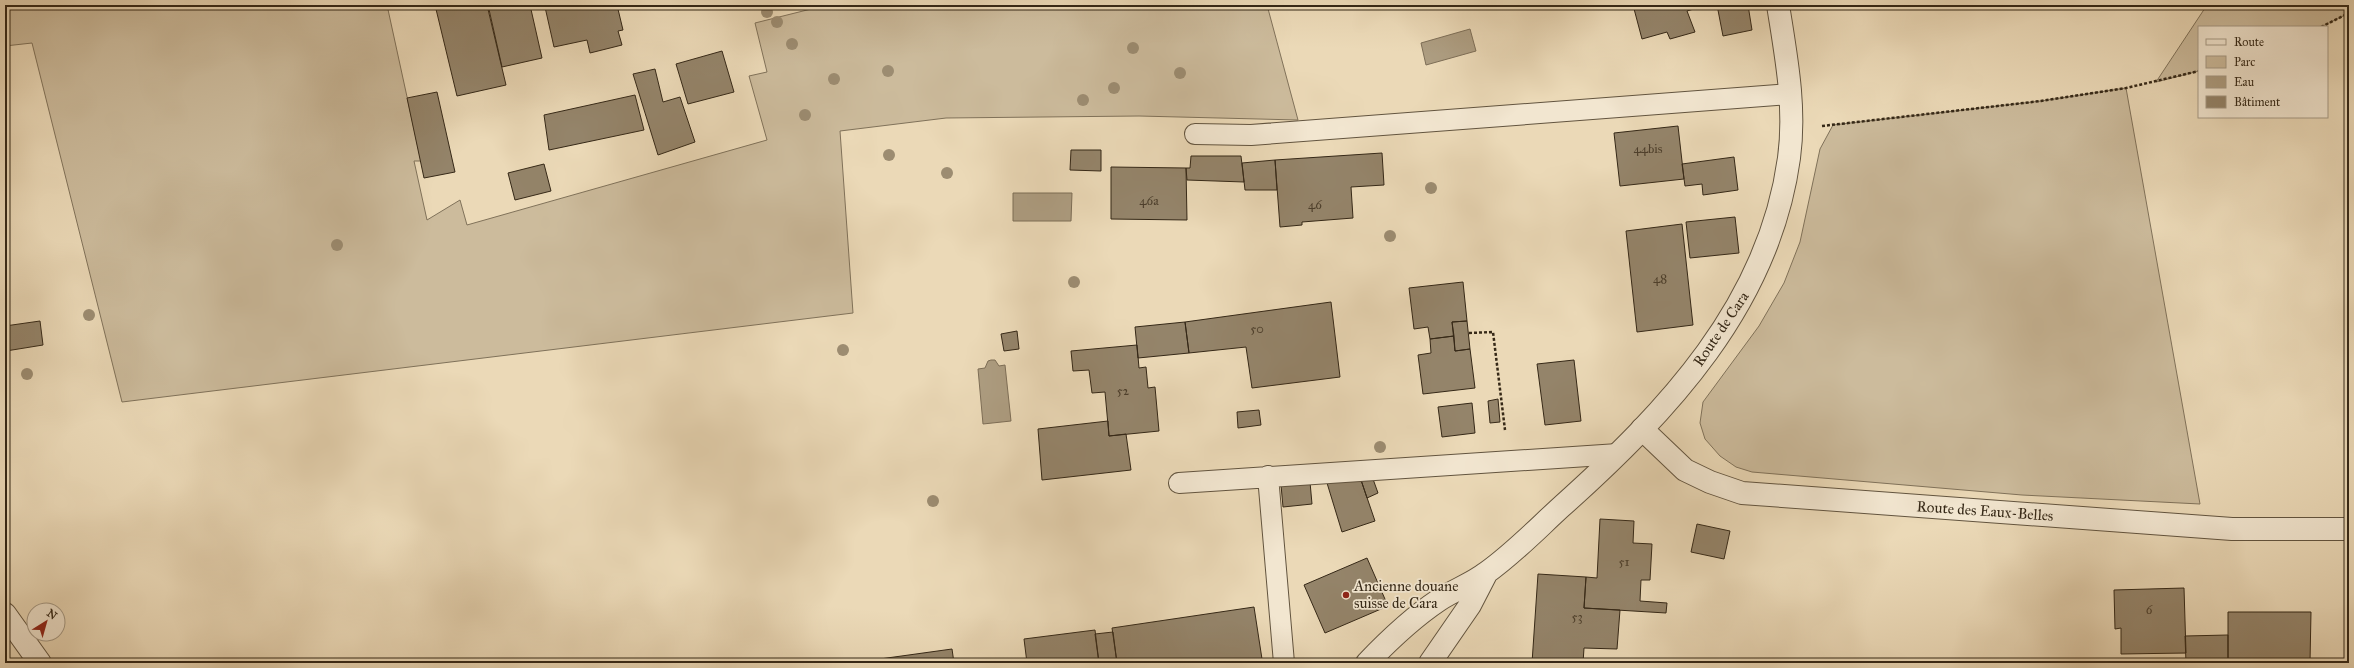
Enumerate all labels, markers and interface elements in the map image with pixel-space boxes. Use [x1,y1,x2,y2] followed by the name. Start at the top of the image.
[2198,26,2328,118] legend
[2234,35,2264,49] text: Route
[2234,55,2255,69] text: Parc
[2234,75,2255,89] text: Eau
[2234,95,2281,109] text: Bâtiment
[1633,141,1663,157] house number: 44bis
[1139,193,1159,209] house number: 46a
[1308,197,1322,213] house number: 46
[1653,271,1667,287] house number: 48
[1689,288,1753,370] street label: Route de Cara
[1250,321,1264,337] house number: 50
[1117,383,1130,399] house number: 52
[1916,497,2054,525] street label: Route des Eaux-Belles
[1618,554,1630,570] house number: 51
[1353,577,1458,612] place label: Ancienne douane suisse de Cara
[1341,590,1351,600] marker: Ancienne douane suisse de Cara
[26,602,66,642] north arrow
[2146,602,2153,618] house number: 6
[44,606,60,623] text: N
[1571,609,1583,625] house number: 53

